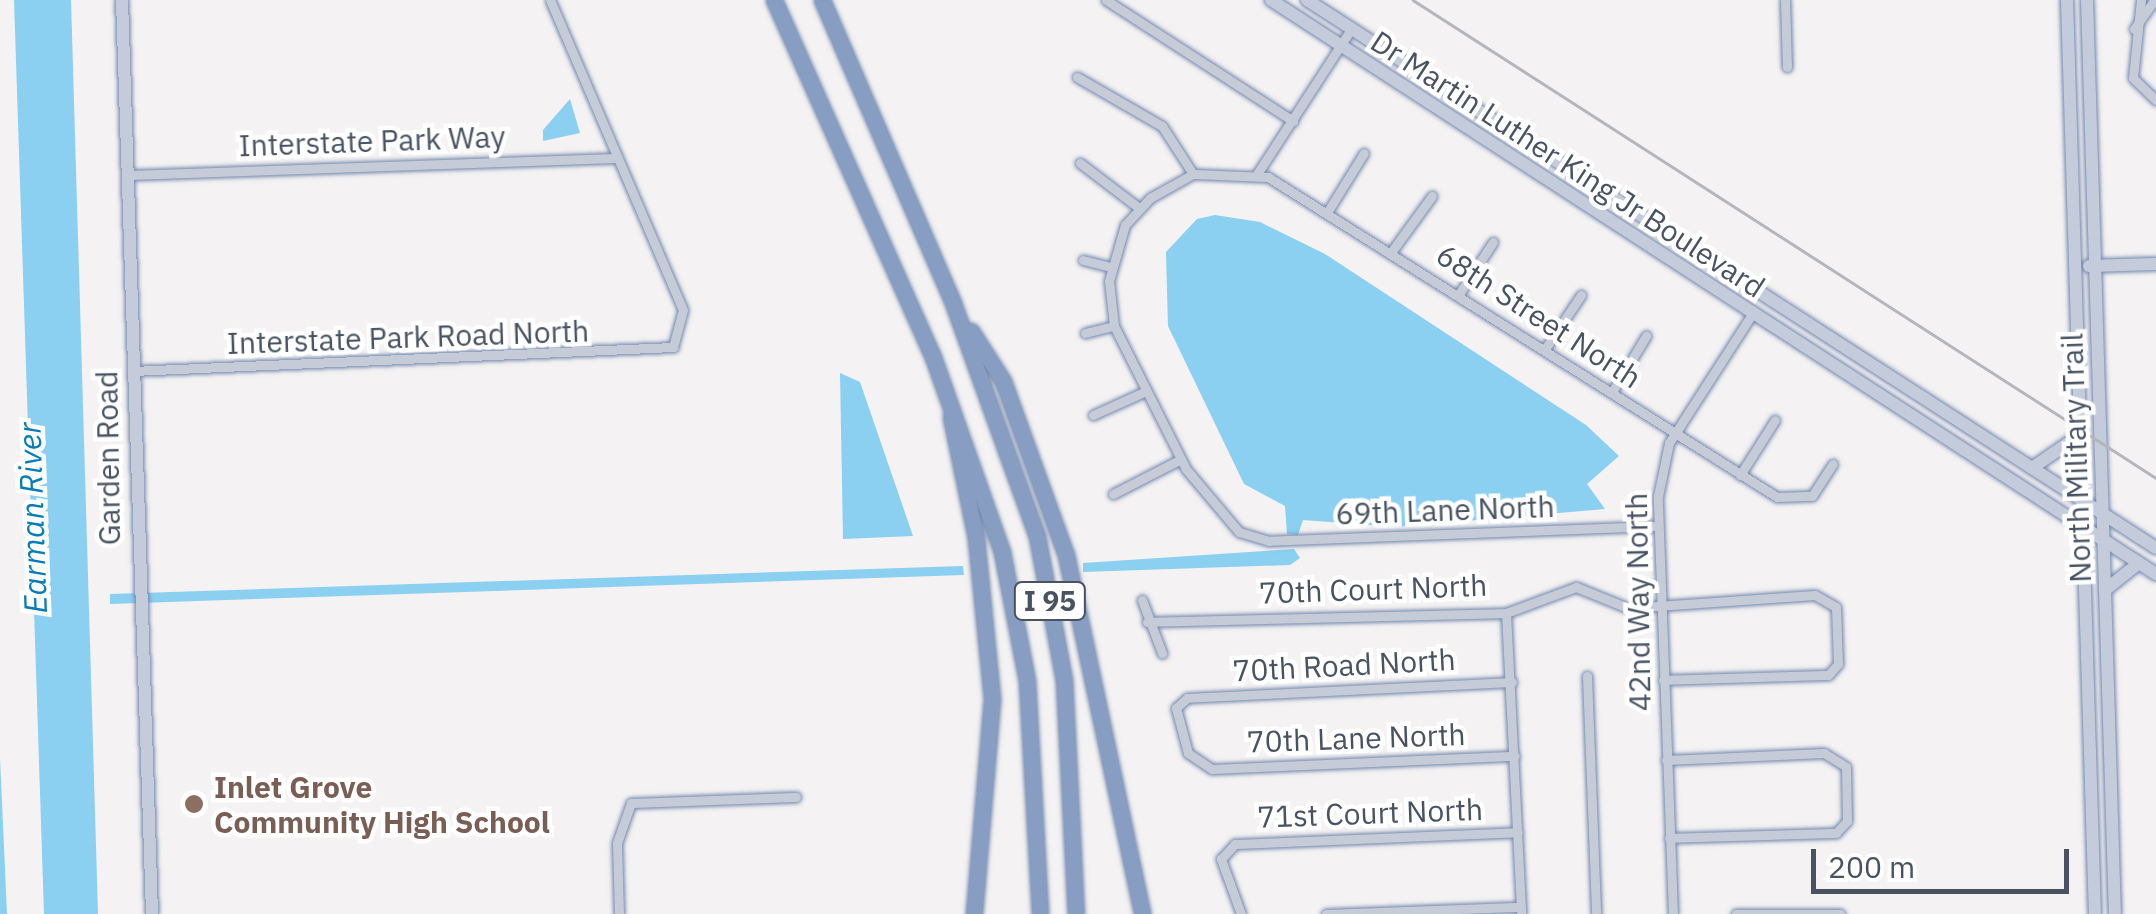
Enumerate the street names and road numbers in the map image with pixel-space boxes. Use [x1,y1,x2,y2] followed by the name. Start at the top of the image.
[1364,23,1772,305] street label: Dr Martin Luther King Jr Boulevard
[238,118,506,164] street label: Interstate Park Way
[1430,236,1648,396] street label: 68th Street North
[226,313,590,361] street label: Interstate Park Road North
[2054,333,2098,583] street label: North Military Trail
[88,370,128,546] street label: Garden Road
[1335,488,1555,532] street label: 69th Lane North
[1618,492,1658,712] street label: 42nd Way North
[1258,567,1488,611] street label: 70th Court North
[1012,578,1088,624] road number: I 95
[1232,641,1456,689] street label: 70th Road North
[1246,716,1466,760] street label: 70th Lane North
[1256,791,1484,835] street label: 71st Court North

